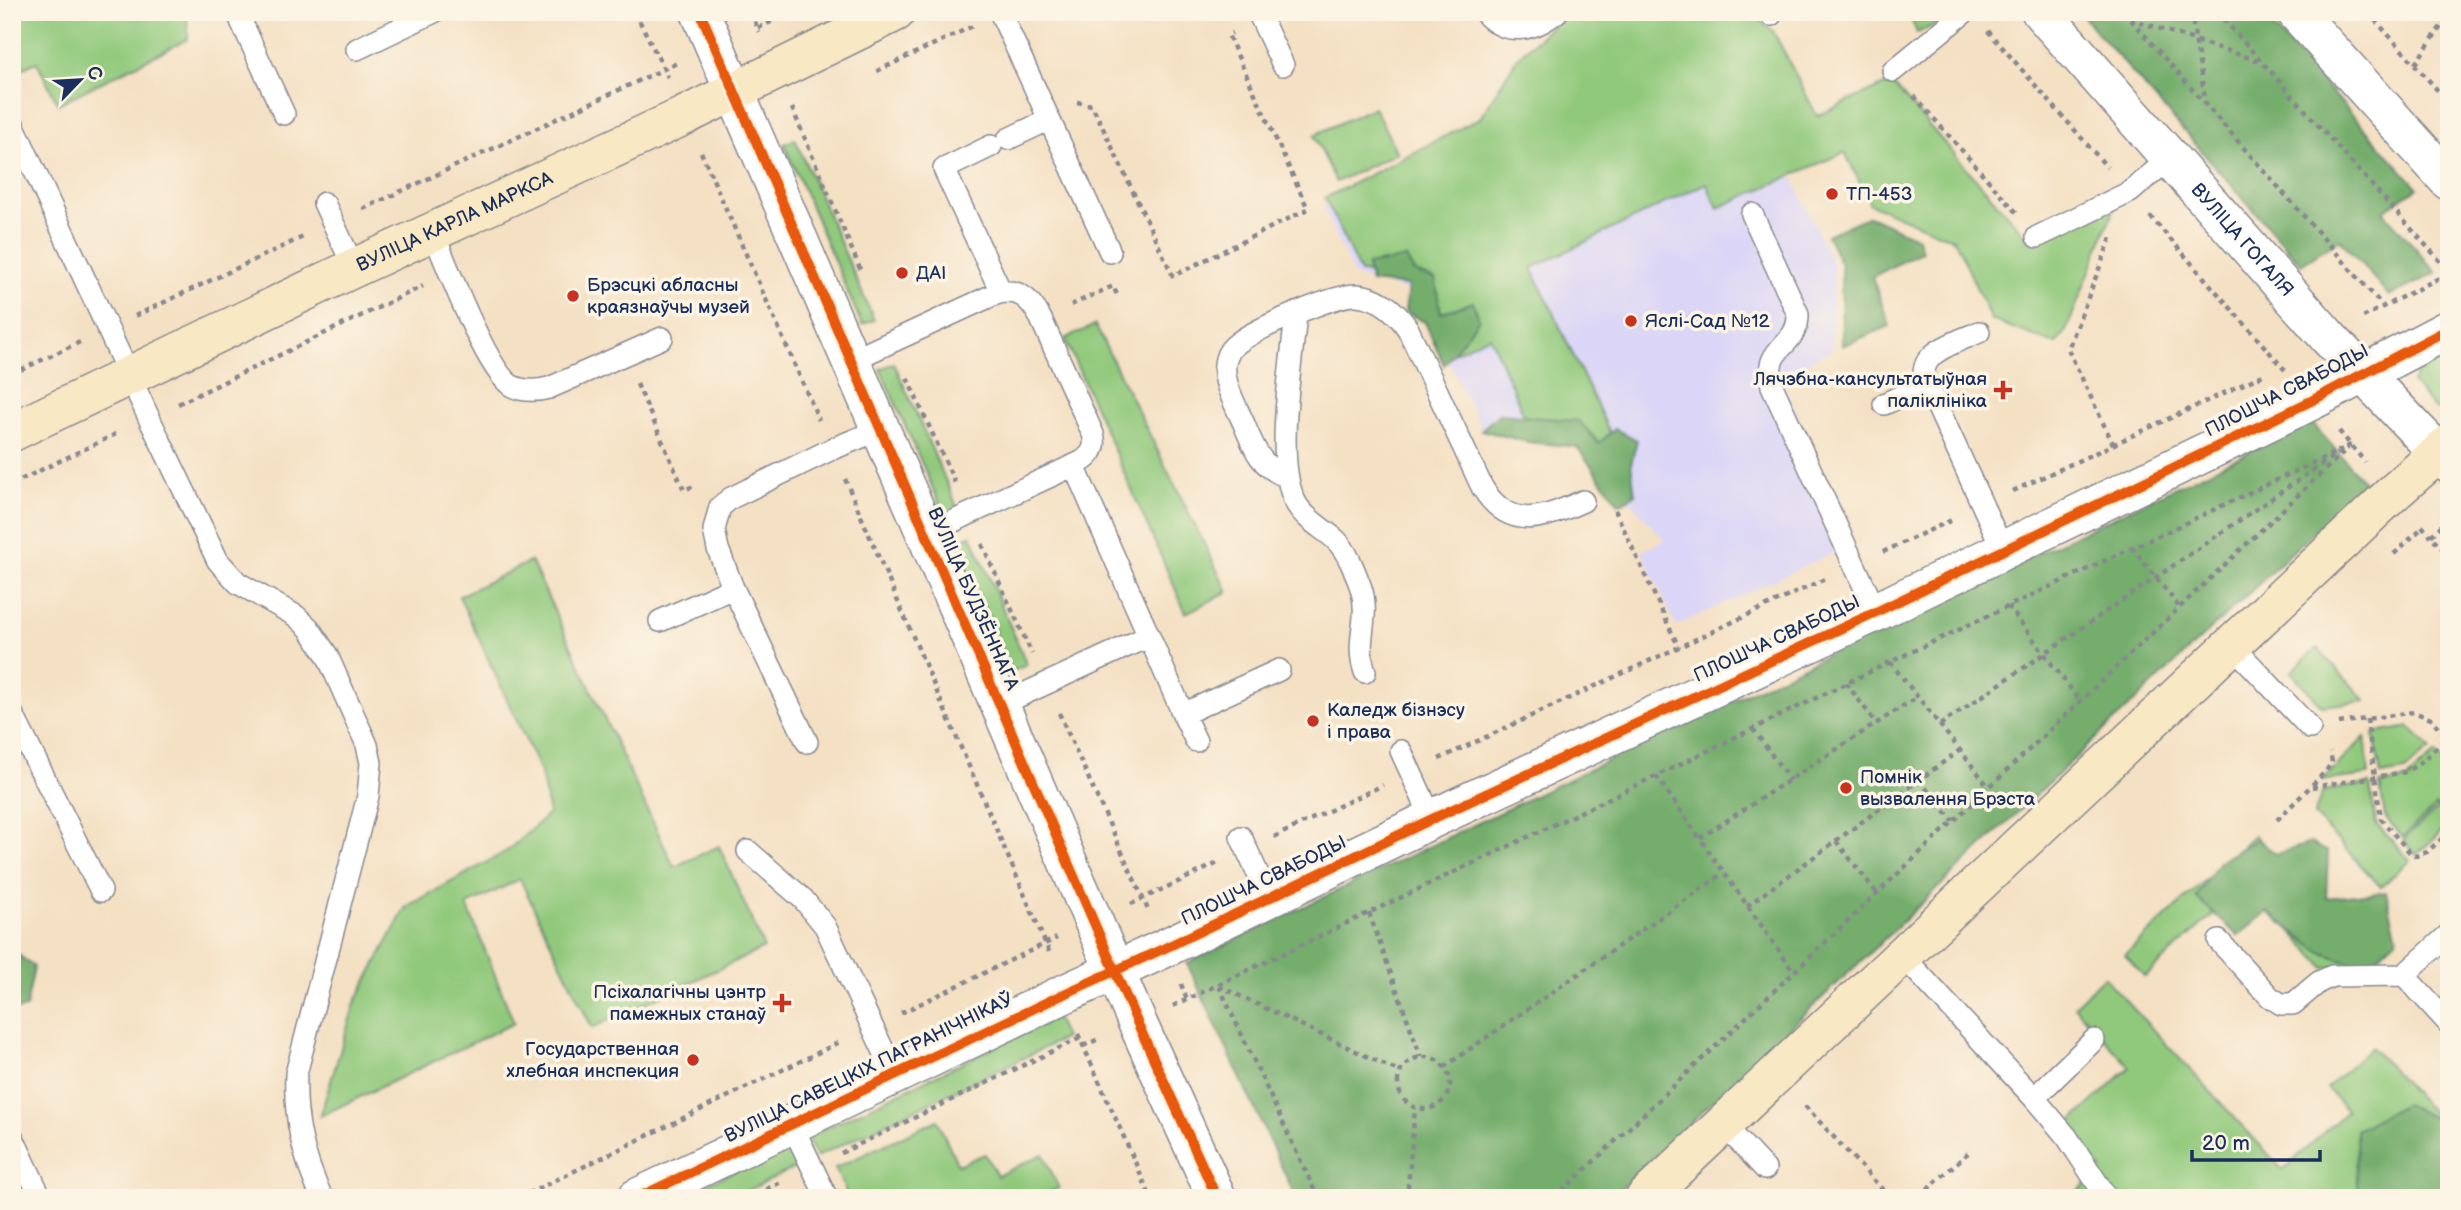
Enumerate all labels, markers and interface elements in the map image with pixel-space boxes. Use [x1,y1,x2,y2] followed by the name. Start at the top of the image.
[46,46,116,116] north arrow
[81,63,107,84] text: С
[353,166,557,277] street label: ВУЛІЦА КАРЛА МАРКСА
[2186,178,2298,301] street label: ВУЛІЦА ГОГАЛЯ
[1846,183,1912,206] place label: ТП-453
[1824,186,1840,202] marker: ТП-453
[916,262,946,285] place label: ДАІ
[894,265,910,281] marker: ДАІ
[587,274,750,319] place label: Брэсцкі абласны краязнаўчы музей
[565,288,581,304] marker: Брэсцкі абласны краязнаўчы музей
[1645,310,1771,333] place label: Яслі-Сад №12
[1623,313,1639,329] marker: Яслі-Сад №12
[2201,340,2373,442] street label: ПЛОШЧА СВАБОДЫ
[1753,368,1987,413] place label: Лячэбна-кансультатыўная паліклініка
[1993,380,2013,400] marker: Лячэбна-кансультатыўная паліклініка
[922,504,1024,694] street label: ВУЛІЦА БУДЗЁННАГА
[1690,590,1864,688] street label: ПЛОШЧА СВАБОДЫ
[1327,699,1465,744] place label: Каледж бізнэсу і права
[1305,713,1321,729] marker: Каледж бізнэсу і права
[1860,766,2035,811] place label: Помнік вызвалення Брэста
[1838,780,1854,796] marker: Помнік вызвалення Брэста
[1178,831,1350,931] street label: ПЛОШЧА СВАБОДЫ
[593,981,766,1026] place label: Псіхалагічны цэнтр памежных станаў
[721,988,1018,1148] street label: ВУЛІЦА САВЕЦКІХ ПАГРАНІЧНІКАЎ
[772,993,792,1013] marker: Псіхалагічны цэнтр памежных станаў
[506,1038,679,1083] place label: Государственная хлебная инспекция
[685,1052,701,1068] marker: Государственная хлебная инспекция
[2192,1119,2319,1163] scale bar
[2202,1131,2250,1156] text: 20 m

